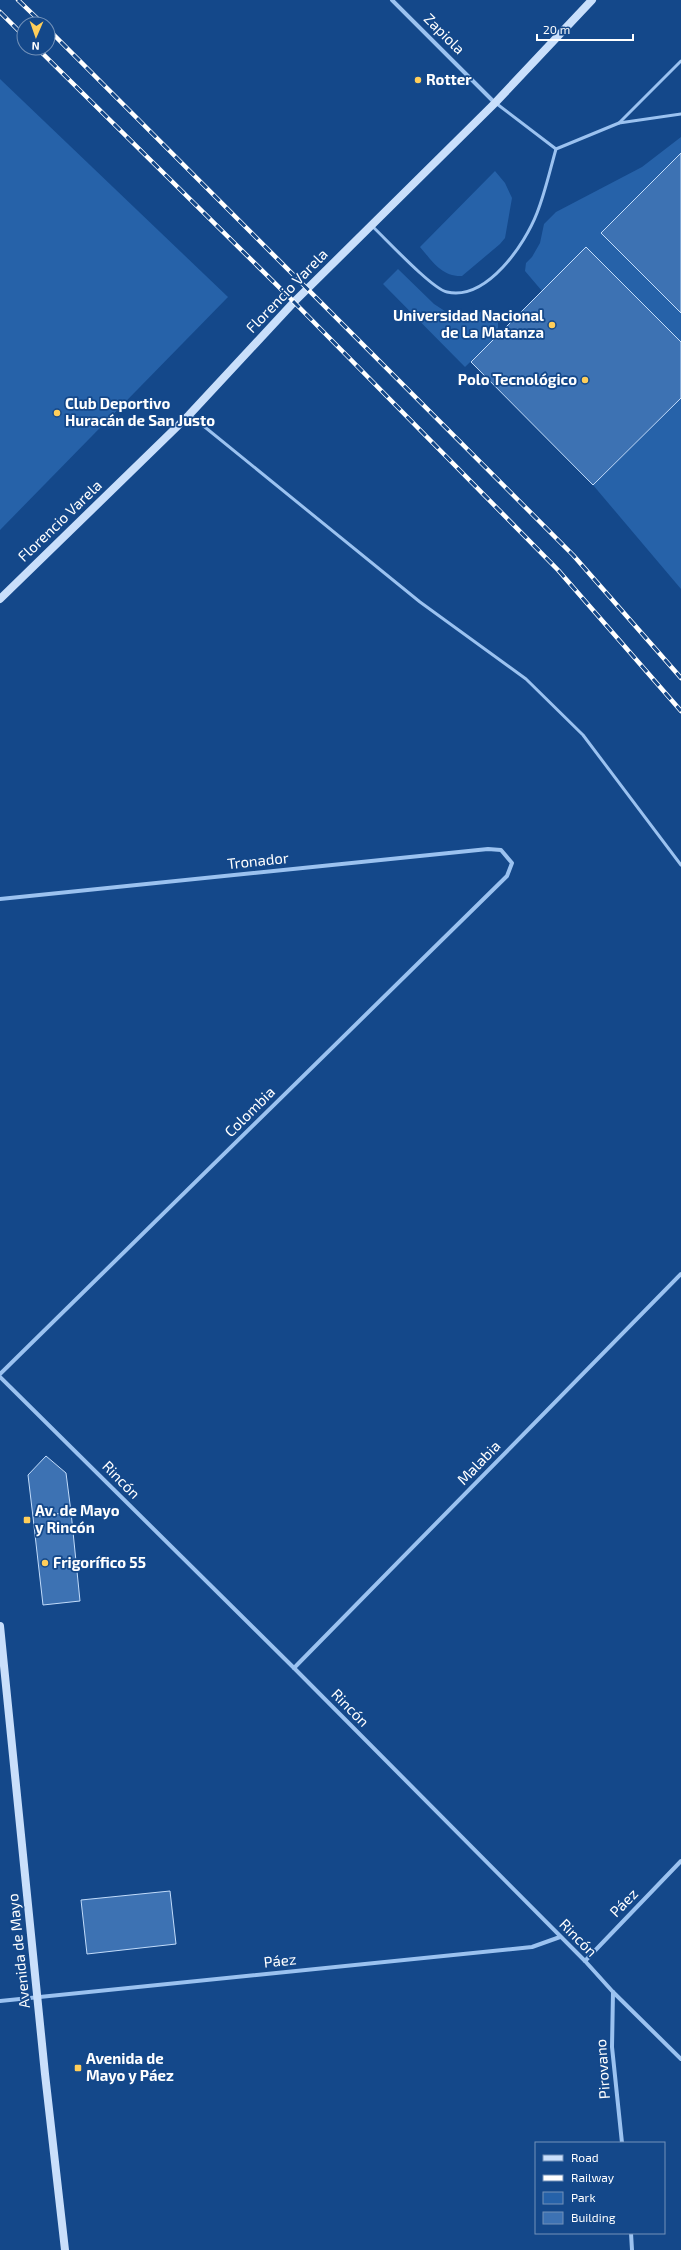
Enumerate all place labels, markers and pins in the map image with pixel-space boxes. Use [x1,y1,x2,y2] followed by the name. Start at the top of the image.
[426,70,472,88] place label: Rotter
[413,75,423,85] marker: Rotter
[393,306,544,341] place label: Universidad Nacional de La Matanza
[547,320,557,330] marker: Universidad Nacional de La Matanza
[458,370,577,388] place label: Polo Tecnológico
[580,375,590,385] marker: Polo Tecnológico
[65,394,215,429] place label: Club Deportivo Huracán de San Justo
[52,408,62,418] marker: Club Deportivo Huracán de San Justo
[35,1501,120,1537] place label: Av. de Mayo y Rincón
[22,1515,32,1525] marker: Av. de Mayo y Rincón
[53,1553,146,1571] place label: Frigorífico 55
[40,1558,50,1568] marker: Frigorífico 55
[86,2049,174,2085] place label: Avenida de Mayo y Páez
[73,2063,83,2073] marker: Avenida de Mayo y Páez

